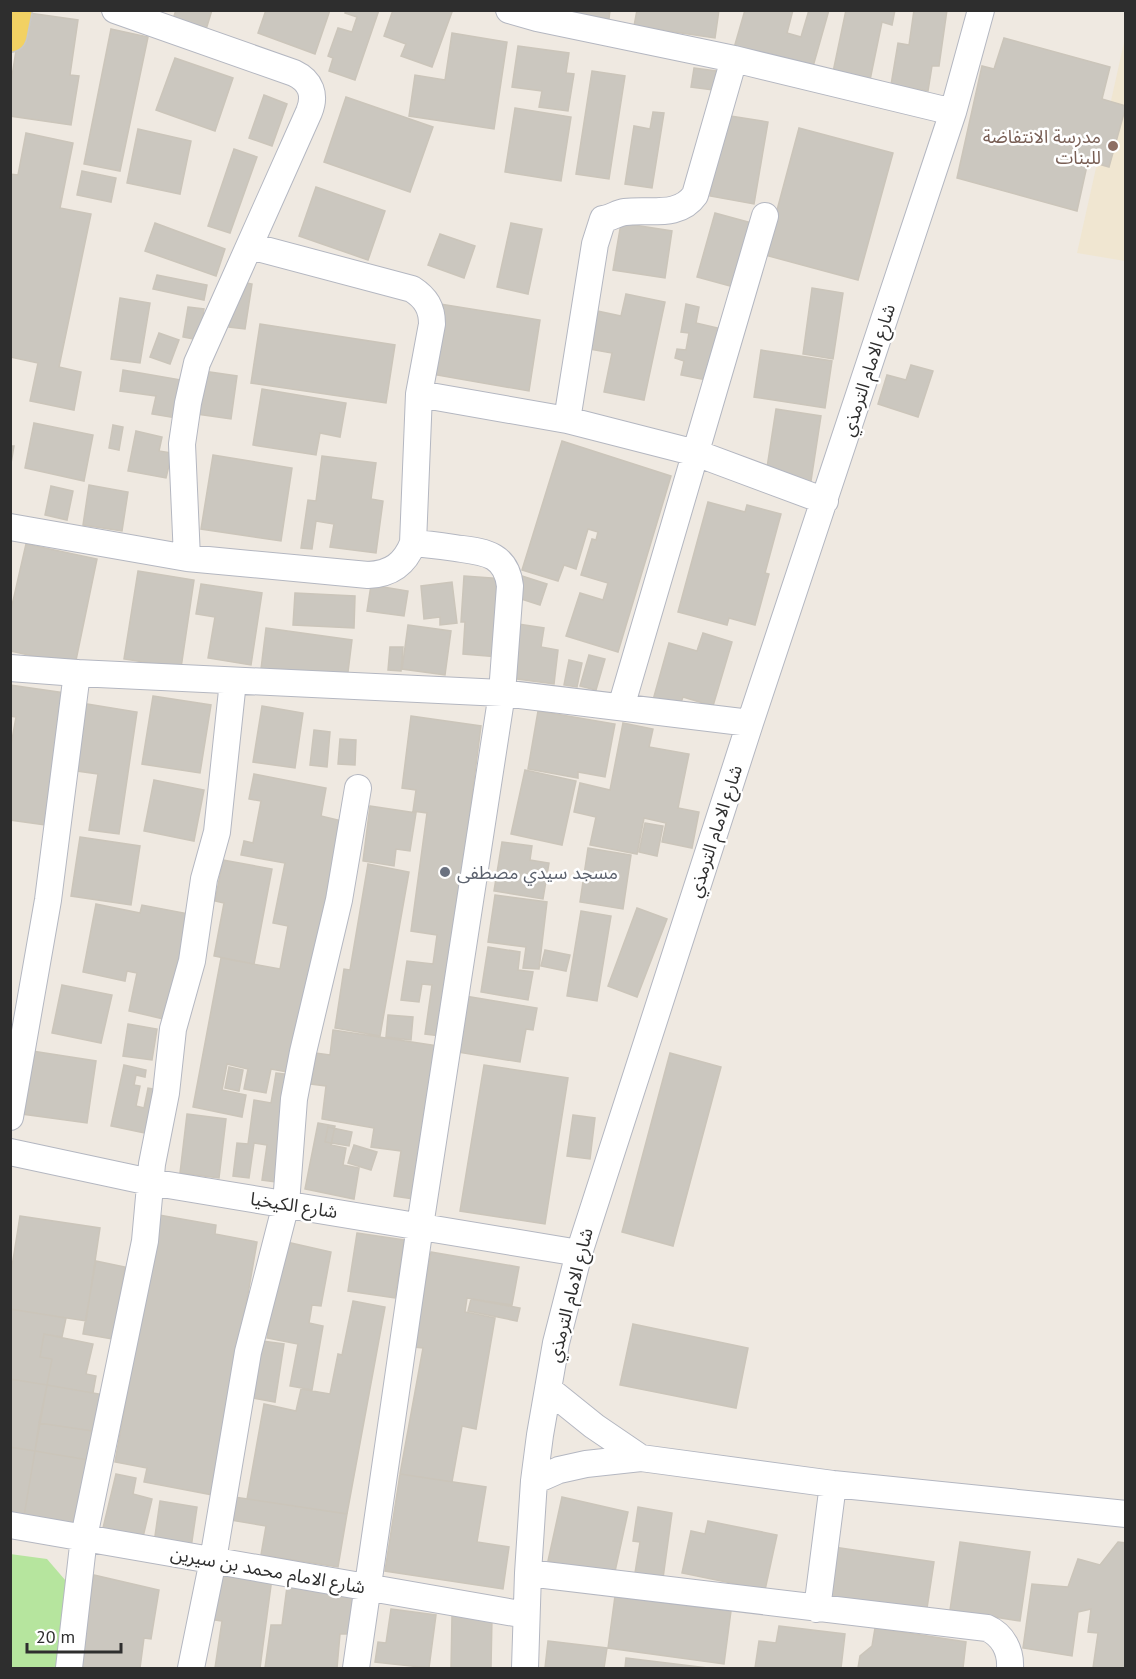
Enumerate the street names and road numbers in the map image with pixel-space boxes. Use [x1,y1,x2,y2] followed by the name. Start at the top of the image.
[836,301,903,440] street label: شارع الامام الترمذي
[683,762,750,901] street label: شارع الامام الترمذي
[248,1187,339,1226] street label: شارع الكيخيا
[542,1225,601,1365] street label: شارع الامام الترمذي
[168,1542,367,1601] street label: شارع الامام محمد بن سيرين

